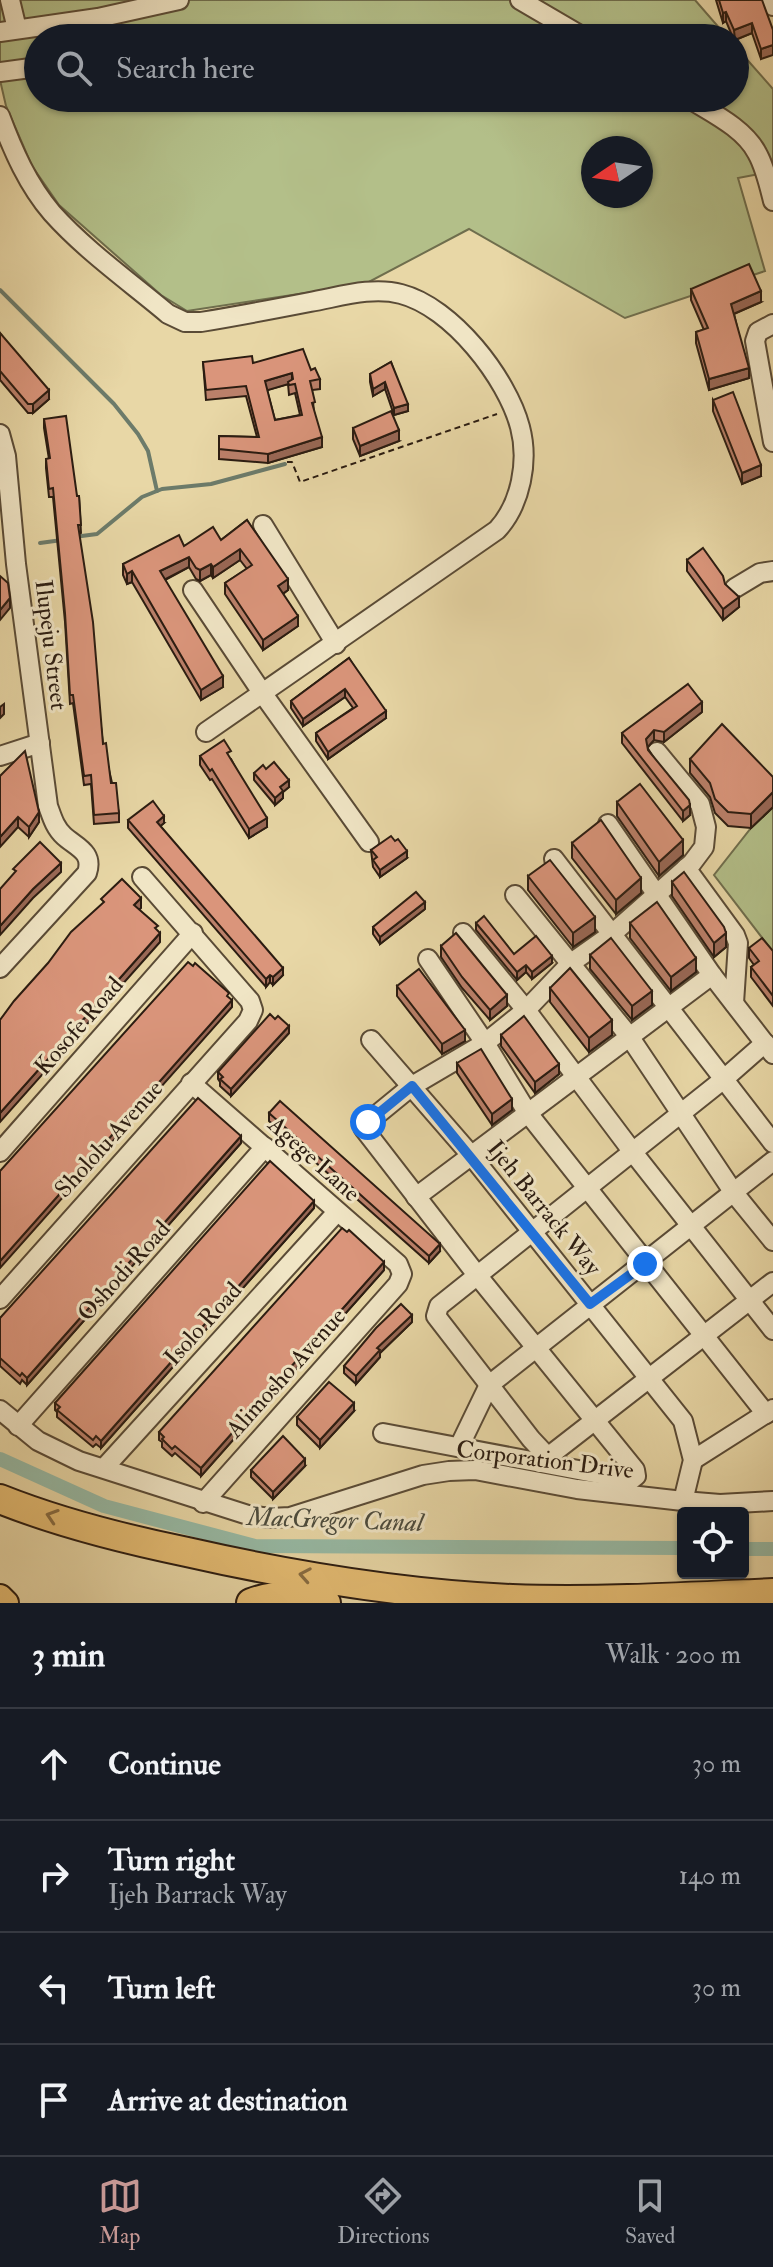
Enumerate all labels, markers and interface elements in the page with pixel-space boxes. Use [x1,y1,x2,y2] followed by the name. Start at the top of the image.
[24,24,749,112] search box
[52,46,96,90] icon: search
[116,50,255,87] text: Search here
[581,136,653,208] north arrow
[28,578,74,712] street label: Ilupeju Street
[28,970,130,1082] street label: Kosofe Road
[48,1074,170,1204] street label: Shololu Avenue
[350,1104,386,1140] route start
[261,1109,367,1209] street label: Agege Lane
[480,1134,608,1282] street label: Ijeh Barrack Way
[71,1214,178,1328] street label: Oshodi Road
[627,1246,663,1282] route end
[157,1276,249,1372] street label: Isolo Road
[219,1301,353,1445] street label: Alimosho Avenue
[455,1434,635,1486] street label: Corporation Drive
[244,1501,425,1539] water label: MacGregor Canal
[677,1507,749,1579] map controls
[677,1507,749,1579] button: locate
[45,1510,59,1526] one-way arrow
[298,1567,311,1584] one-way arrow
[32,1634,105,1677] text: 3 min
[605,1639,741,1671] text: Walk · 200 m
[32,1742,76,1786] icon: ahead
[108,1746,221,1783] text: Continue
[692,1748,741,1780] text: 30 m
[108,1842,235,1879] text: Turn right
[32,1854,76,1898] icon: right
[679,1860,741,1892] text: 140 m
[108,1879,287,1911] text: Ijeh Barrack Way
[32,1966,76,2010] icon: left
[108,1970,215,2007] text: Turn left
[692,1972,741,2004] text: 30 m
[32,2078,76,2122] icon: arrive
[108,2082,348,2119] text: Arrive at destination
[98,2174,142,2250] tab: Map
[337,2174,430,2250] tab: Directions
[625,2174,675,2250] tab: Saved

